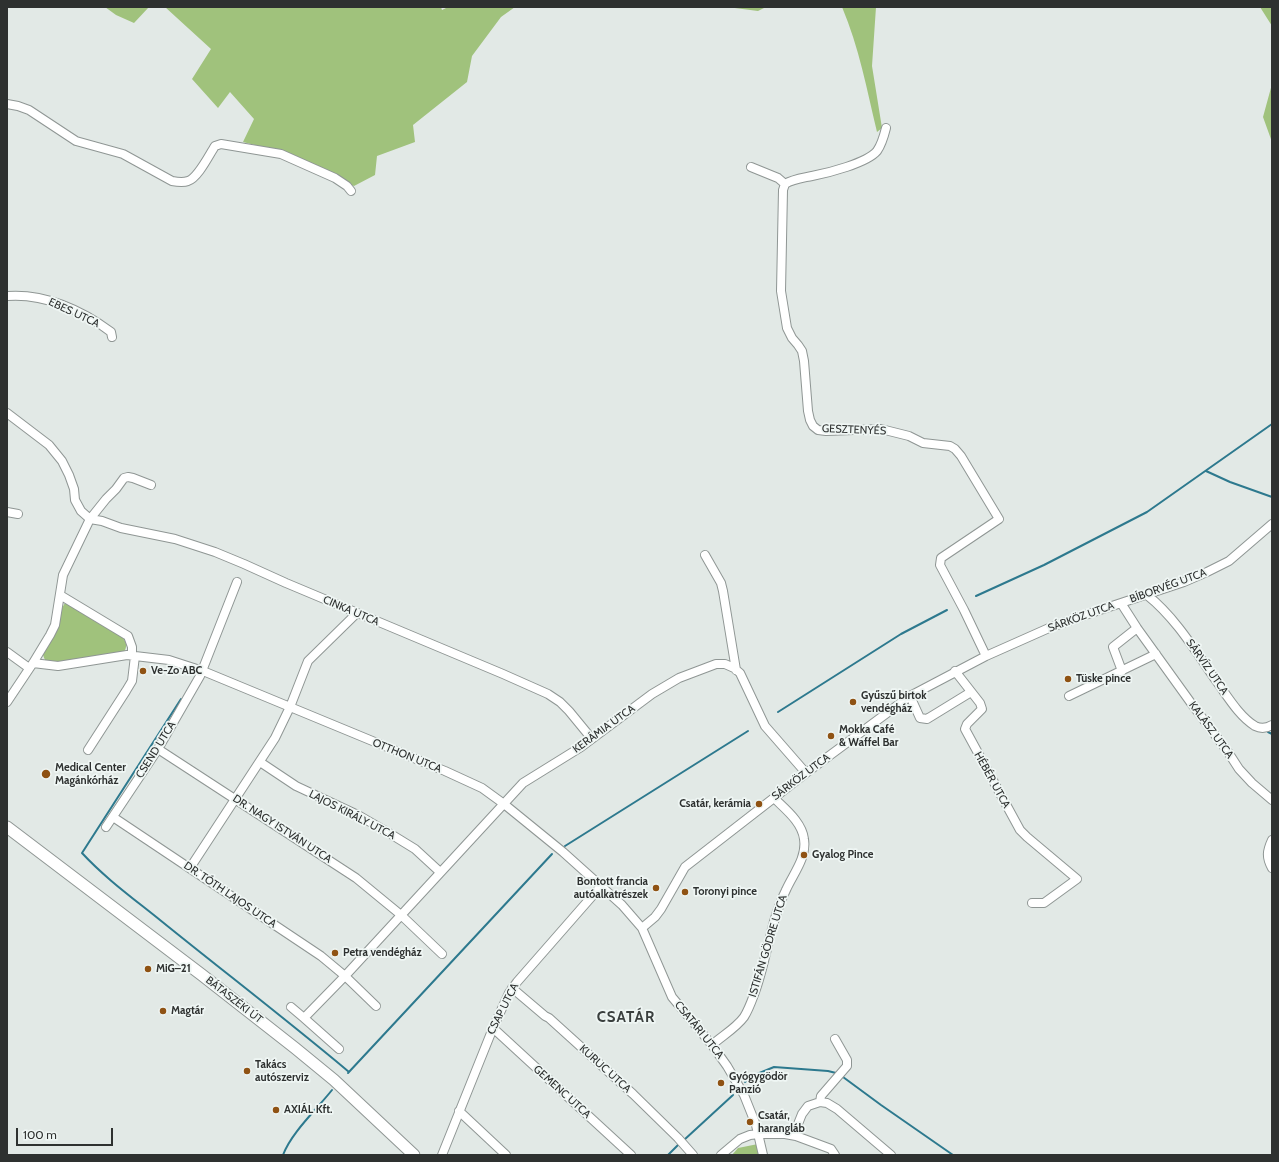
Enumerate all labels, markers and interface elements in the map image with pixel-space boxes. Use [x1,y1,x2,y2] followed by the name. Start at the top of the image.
[46,295,102,331] street label: EBES UTCA
[822,422,886,438] street label: GESZTENYÉS
[1128,566,1208,606] street label: BÍBORVÉG UTCA
[321,593,381,629] street label: CINKA UTCA
[1046,599,1116,635] street label: SÁRKÖZ UTCA
[1183,637,1231,697] street label: SÁRVÍZ UTCA
[151,664,202,678] place label: Ve-Zo ABC
[138,666,148,676] marker: Ve-Zo ABC
[1076,672,1131,686] place label: Tüske pince
[1063,674,1073,684] marker: Tüske pince
[861,689,926,715] place label: Gyűszű birtok vendégház
[848,697,858,707] marker: Gyűszű birtok vendégház
[1186,699,1236,761] street label: KALÁSZ UTCA
[570,702,638,756] street label: KERÁMIA UTCA
[133,719,179,781] street label: CSEND UTCA
[839,723,898,749] place label: Mokka Café & Waffel Bar
[826,731,836,741] marker: Mokka Café & Waffel Bar
[370,736,444,776] street label: OTTHON UTCA
[971,749,1013,811] street label: HÉBÉR UTCA
[769,751,833,803] street label: SÁRKÖZ UTCA
[55,761,126,787] place label: Medical Center Magánkórház
[40,768,52,780] marker: Medical Center Magánkórház
[307,788,397,842] street label: LAJOS KIRÁLY UTCA
[230,792,334,866] street label: DR. NAGY ISTVÁN UTCA
[679,797,751,811] place label: Csatár, kerámia
[754,799,764,809] marker: Csatár, kerámia
[812,848,873,862] place label: Gyalog Pince
[799,850,809,860] marker: Gyalog Pince
[181,859,279,931] street label: DR. TÓTH LAJOS UTCA
[574,875,648,901] place label: Bontott francia autóalkatrészek
[651,883,661,893] marker: Bontott francia autóalkatrészek
[693,885,757,899] place label: Toronyi pince
[680,887,690,897] marker: Toronyi pince
[746,893,790,999] street label: ISTIFÁN GÖDRE UTCA
[343,946,422,960] place label: Petra vendégház
[330,948,340,958] marker: Petra vendégház
[156,962,191,976] place label: MiG–21
[143,964,153,974] marker: MiG–21
[203,974,265,1026] street label: BÁTASZÉKI ÚT
[484,981,522,1037] street label: CSAP UTCA
[672,998,726,1062] street label: CSATÁRI UTCA
[171,1004,204,1018] place label: Magtár
[158,1006,168,1016] marker: Magtár
[597,1009,655,1027] district label: CSATÁR
[576,1042,634,1096] street label: KURUC UTCA
[255,1058,309,1084] place label: Takács autószerviz
[531,1063,593,1121] street label: GEMENC UTCA
[242,1066,252,1076] marker: Takács autószerviz
[729,1070,787,1096] place label: Gyógygödör Panzió
[716,1078,726,1088] marker: Gyógygödör Panzió
[284,1103,332,1117] place label: AXIÁL Kft.
[271,1105,281,1115] marker: AXIÁL Kft.
[758,1109,805,1135] place label: Csatár, harangláb
[745,1117,755,1127] marker: Csatár, harangláb
[18,1120,115,1146] scale bar
[23,1127,57,1142] text: 100 m

